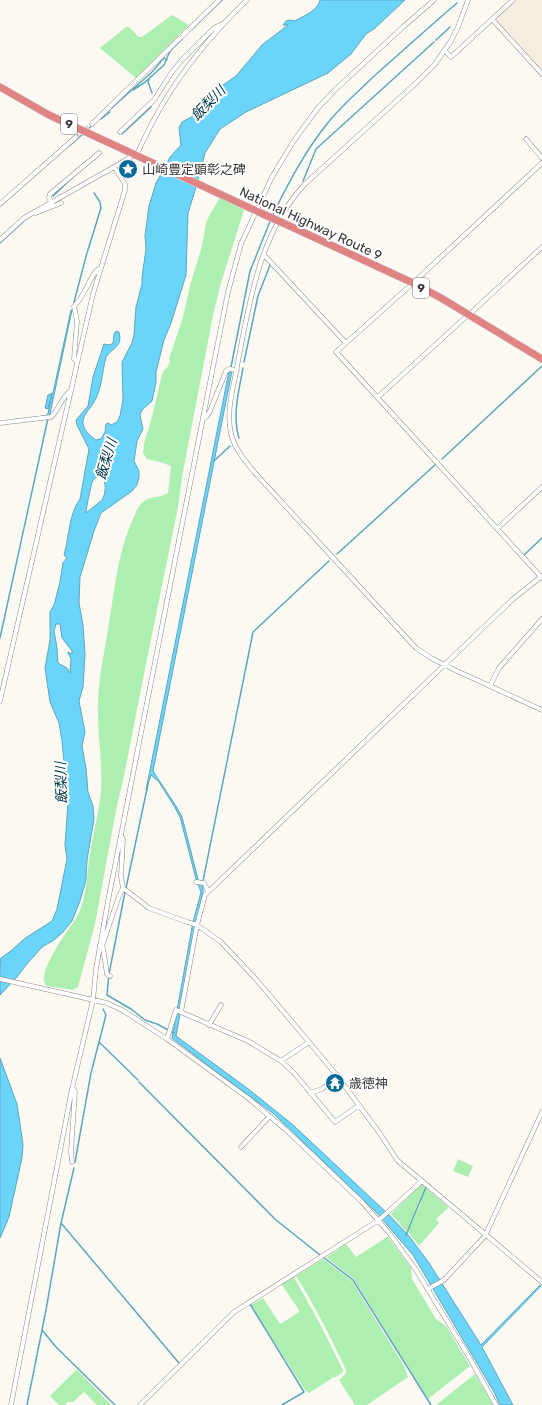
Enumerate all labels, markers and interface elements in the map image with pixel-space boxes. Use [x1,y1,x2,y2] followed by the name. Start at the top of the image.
[188,81,230,124] water label: 飯梨川
[61,114,77,134] road number: 9
[117,158,139,180] place icon: 山崎豊定顕彰之碑
[142,162,246,177] place label: 山崎豊定顕彰之碑
[237,184,385,264] street label: National Highway Route 9
[413,278,429,298] road number: 9
[92,435,121,482] water label: 飯梨川
[52,760,71,804] water label: 飯梨川
[324,1072,346,1094] temple icon: 歳徳神
[349,1076,388,1091] place label: 歳徳神

